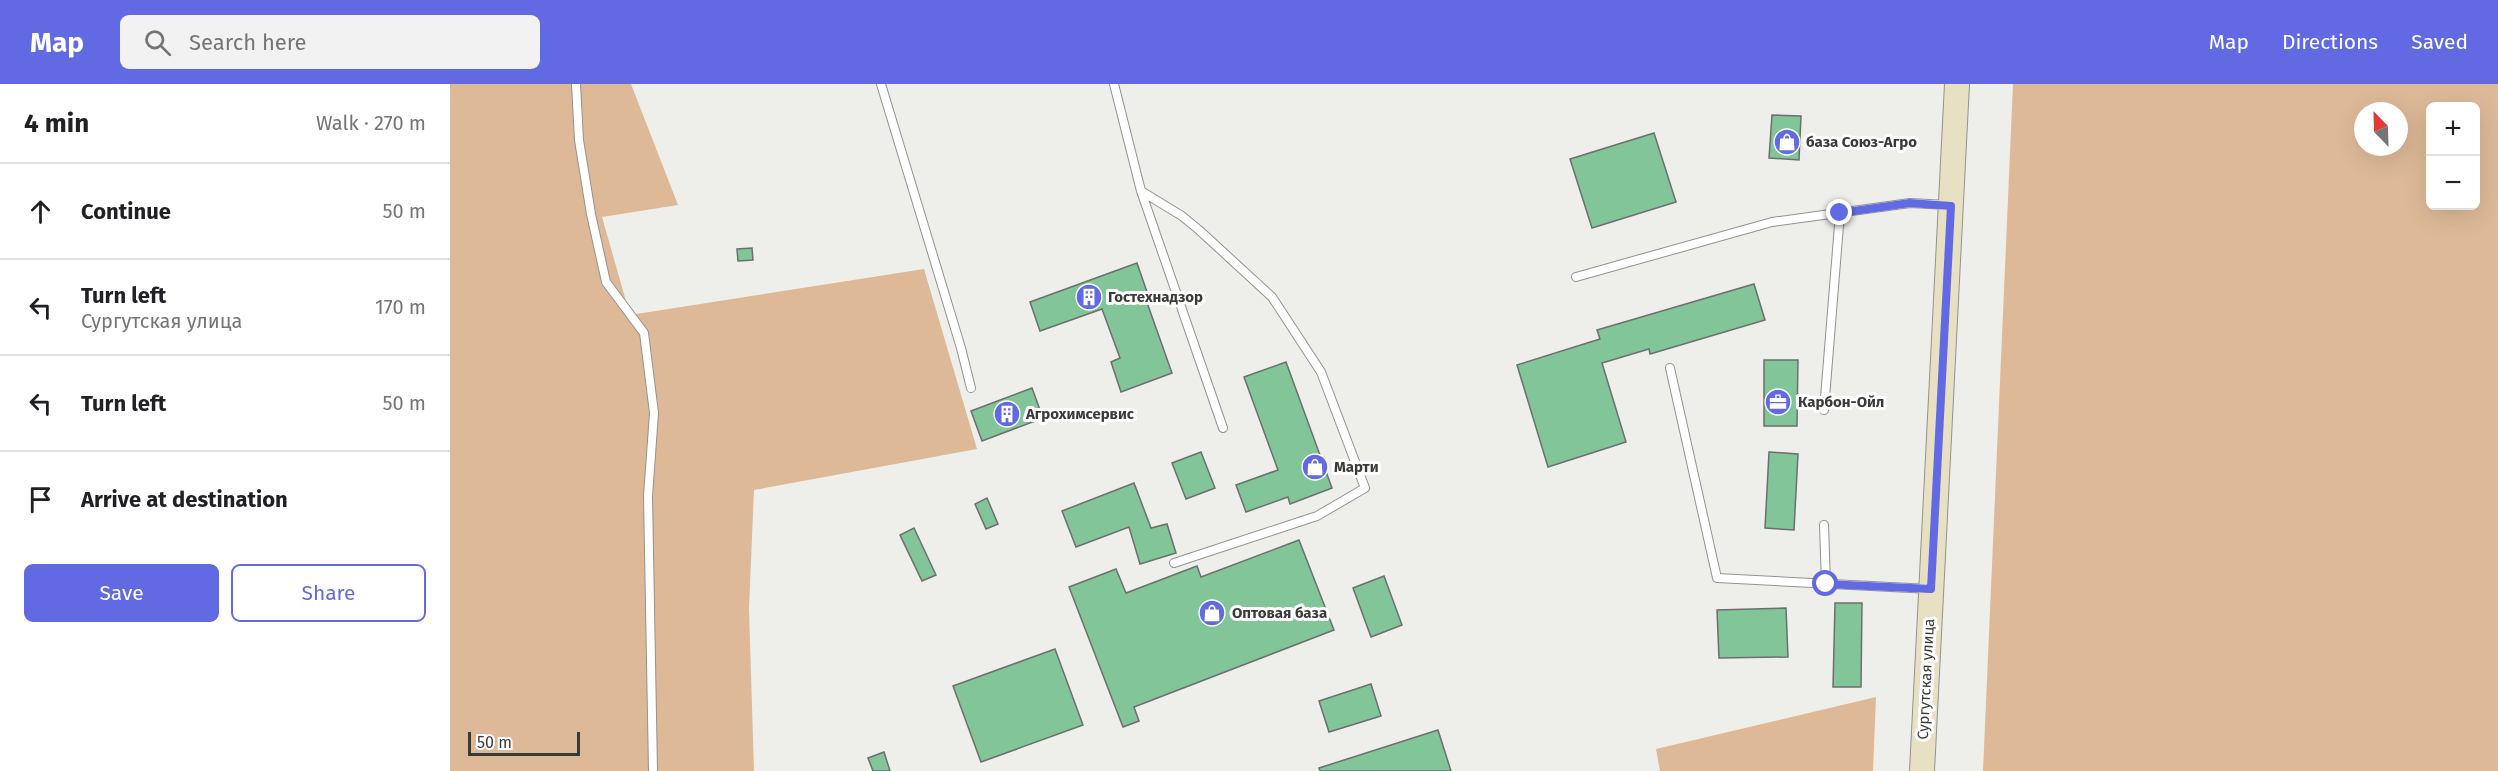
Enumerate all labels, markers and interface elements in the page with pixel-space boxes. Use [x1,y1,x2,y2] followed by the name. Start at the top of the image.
[120,15,540,69] search box
[30,26,84,59] text: Map
[141,26,174,59] icon: search
[189,29,307,56] text: Search here
[2209,29,2249,55] text: Map
[2282,29,2378,55] text: Directions
[2411,29,2468,55] text: Saved
[2354,102,2408,156] north arrow
[2426,102,2480,210] map controls
[2426,102,2480,156] button: +
[24,108,89,139] text: 4 min
[316,111,426,135] text: Walk · 270 m
[1772,127,1802,157] shop icon: база Союз-Агро
[1806,133,1917,151] place label: база Союз-Агро
[2426,156,2480,210] button: −
[24,195,57,228] icon: ahead
[81,198,171,225] text: Continue
[382,199,426,223] text: 50 m
[1826,199,1852,225] route end
[81,282,166,309] text: Turn left
[1074,282,1104,312] building icon: Гостехнадзор
[1108,288,1203,306] place label: Гостехнадзор
[24,291,57,324] icon: left
[375,295,426,319] text: 170 m
[81,309,242,333] text: Сургутская улица
[24,387,57,420] icon: left
[1763,387,1793,417] office icon: Карбон-Ойл
[81,390,166,417] text: Turn left
[382,391,426,415] text: 50 m
[1798,393,1884,411] place label: Карбон-Ойл
[992,399,1022,429] building icon: Агрохимсервис
[1025,405,1135,423] place label: Агрохимсервис
[1300,452,1330,482] shop icon: Марти
[1334,458,1379,476] place label: Марти
[24,483,57,516] icon: arrive
[81,486,288,513] text: Arrive at destination
[24,564,219,622] button: Save
[231,564,426,622] button: Share
[1812,570,1838,596] route start
[1197,598,1227,628] shop icon: Оптовая база
[1232,604,1327,622] place label: Оптовая база
[1914,618,1938,740] street label: Сургутская улица
[468,729,580,756] scale bar
[477,733,512,752] text: 50 m

